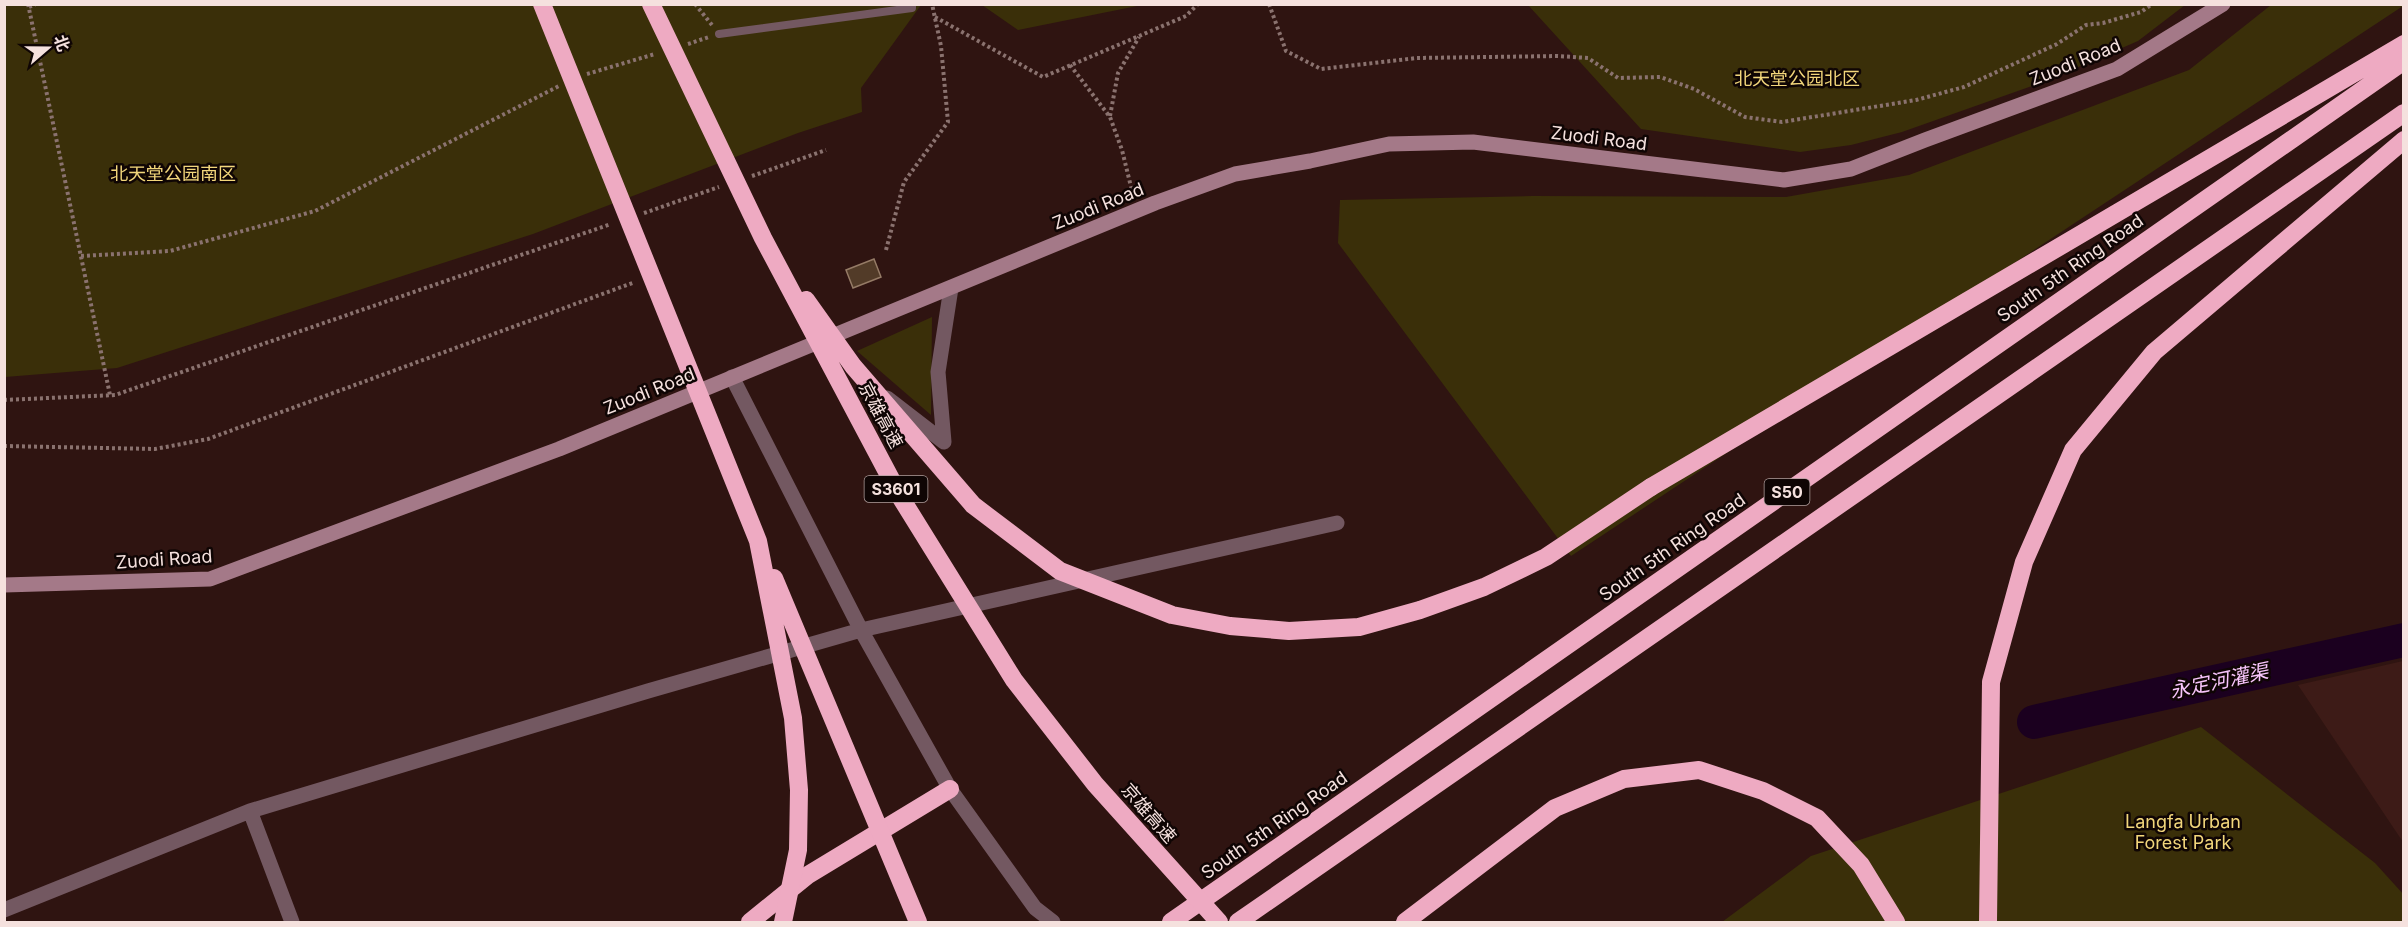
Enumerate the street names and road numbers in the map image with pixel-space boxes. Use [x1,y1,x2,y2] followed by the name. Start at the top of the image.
[2026,34,2124,90] street label: Zuodi Road
[1550,122,1648,154] street label: Zuodi Road
[1049,178,1147,234] street label: Zuodi Road
[1993,210,2147,326] street label: South 5th Ring Road
[600,363,698,419] street label: Zuodi Road
[855,378,907,452] street label: 京雄高速
[864,476,928,502] road number: S3601
[1764,479,1810,505] road number: S50
[1595,489,1749,605] street label: South 5th Ring Road
[115,545,213,573] street label: Zuodi Road
[1197,767,1351,883] street label: South 5th Ring Road
[1117,779,1181,847] street label: 京雄高速

